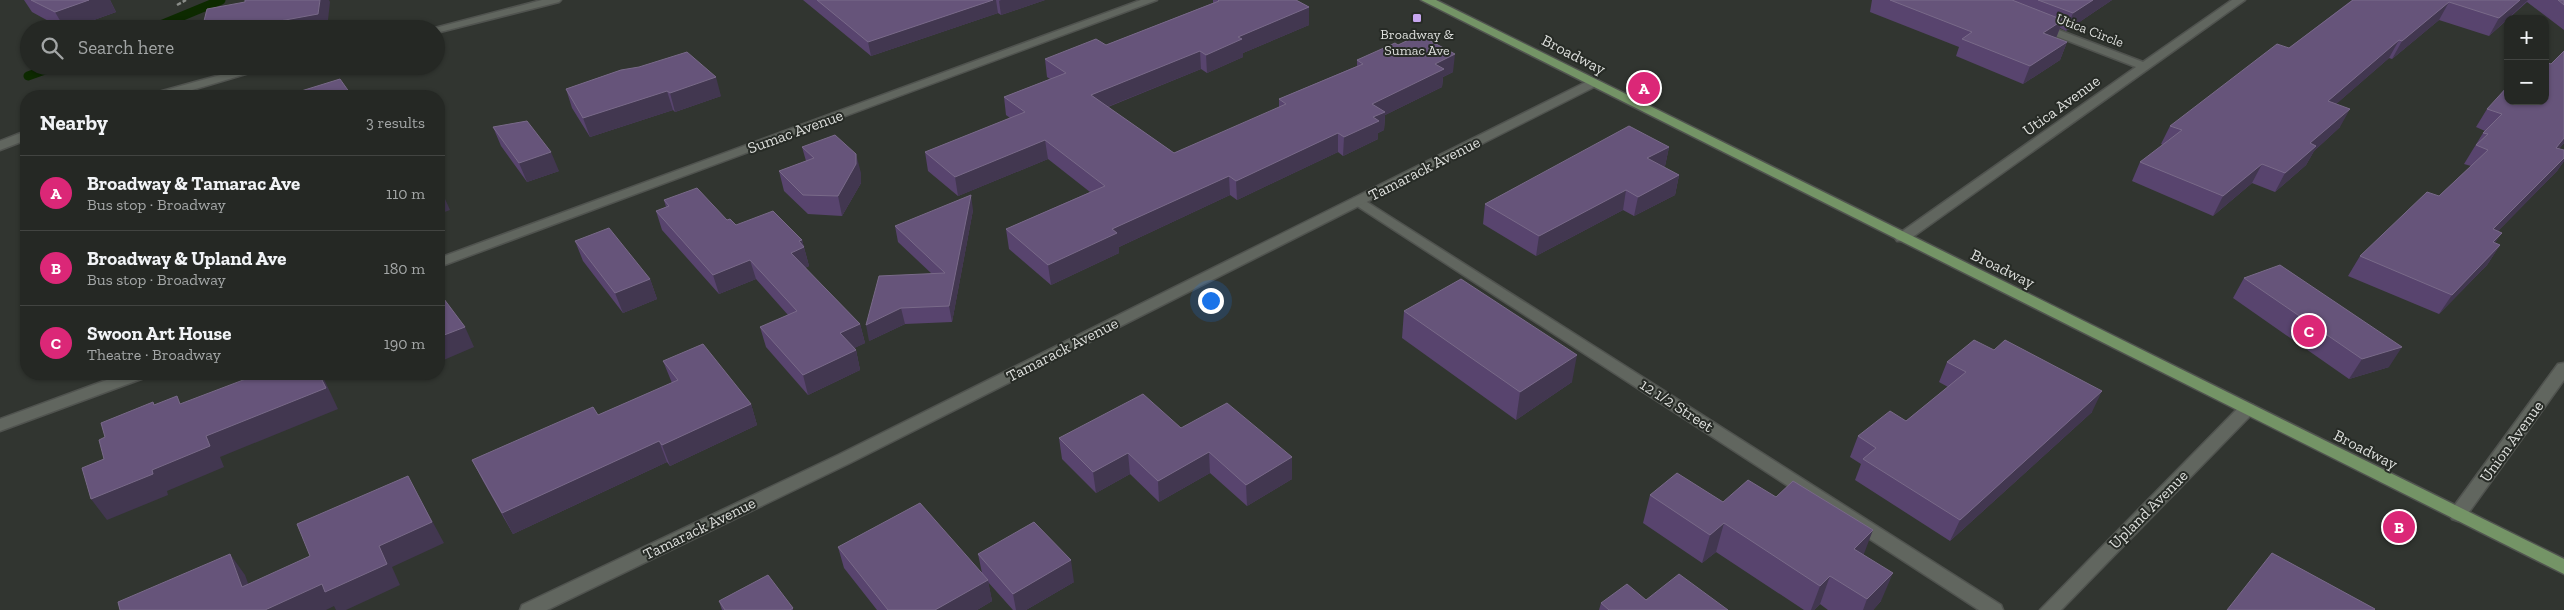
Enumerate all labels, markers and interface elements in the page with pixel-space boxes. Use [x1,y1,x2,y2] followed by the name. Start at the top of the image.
[2054,10,2126,51] street label: Utica Circle
[1411,12,1423,24] marker: Broadway & Sumac Ave
[2504,15,2549,105] map controls
[2504,15,2549,60] button: +
[20,20,445,75] search box
[1380,26,1454,59] place label: Broadway & Sumac Ave
[1539,30,1609,79] street label: Broadway
[38,34,66,62] icon: search
[78,36,174,59] text: Search here
[2504,60,2549,105] button: −
[1628,69,1660,107] pin: A
[2019,71,2104,140] street label: Utica Avenue
[745,105,846,158] street label: Sumac Avenue
[40,110,108,135] text: Nearby
[366,113,425,132] text: 3 results
[1365,132,1483,205] street label: Tamarack Avenue
[87,172,300,195] text: Broadway & Tamarac Ave
[51,184,62,203] text: A
[386,184,425,203] text: 110 m
[87,195,226,214] text: Bus stop · Broadway
[1968,245,2039,292] street label: Broadway
[87,247,286,270] text: Broadway & Upland Ave
[51,259,61,278] text: B
[384,259,425,278] text: 180 m
[87,270,226,289] text: Bus stop · Broadway
[1198,288,1224,314] your location
[2293,312,2325,350] pin: C
[1003,313,1121,386] street label: Tamarack Avenue
[87,322,231,345] text: Swoon Art House
[51,334,61,353] text: C
[384,334,425,353] text: 190 m
[87,345,221,364] text: Theatre · Broadway
[1637,375,1717,436] street label: 12 1/2 Street
[2476,397,2547,486] street label: Union Avenue
[2331,425,2401,474] street label: Broadway
[2105,466,2192,553] street label: Upland Avenue
[640,493,759,564] street label: Tamarack Avenue
[2383,508,2415,546] pin: B

